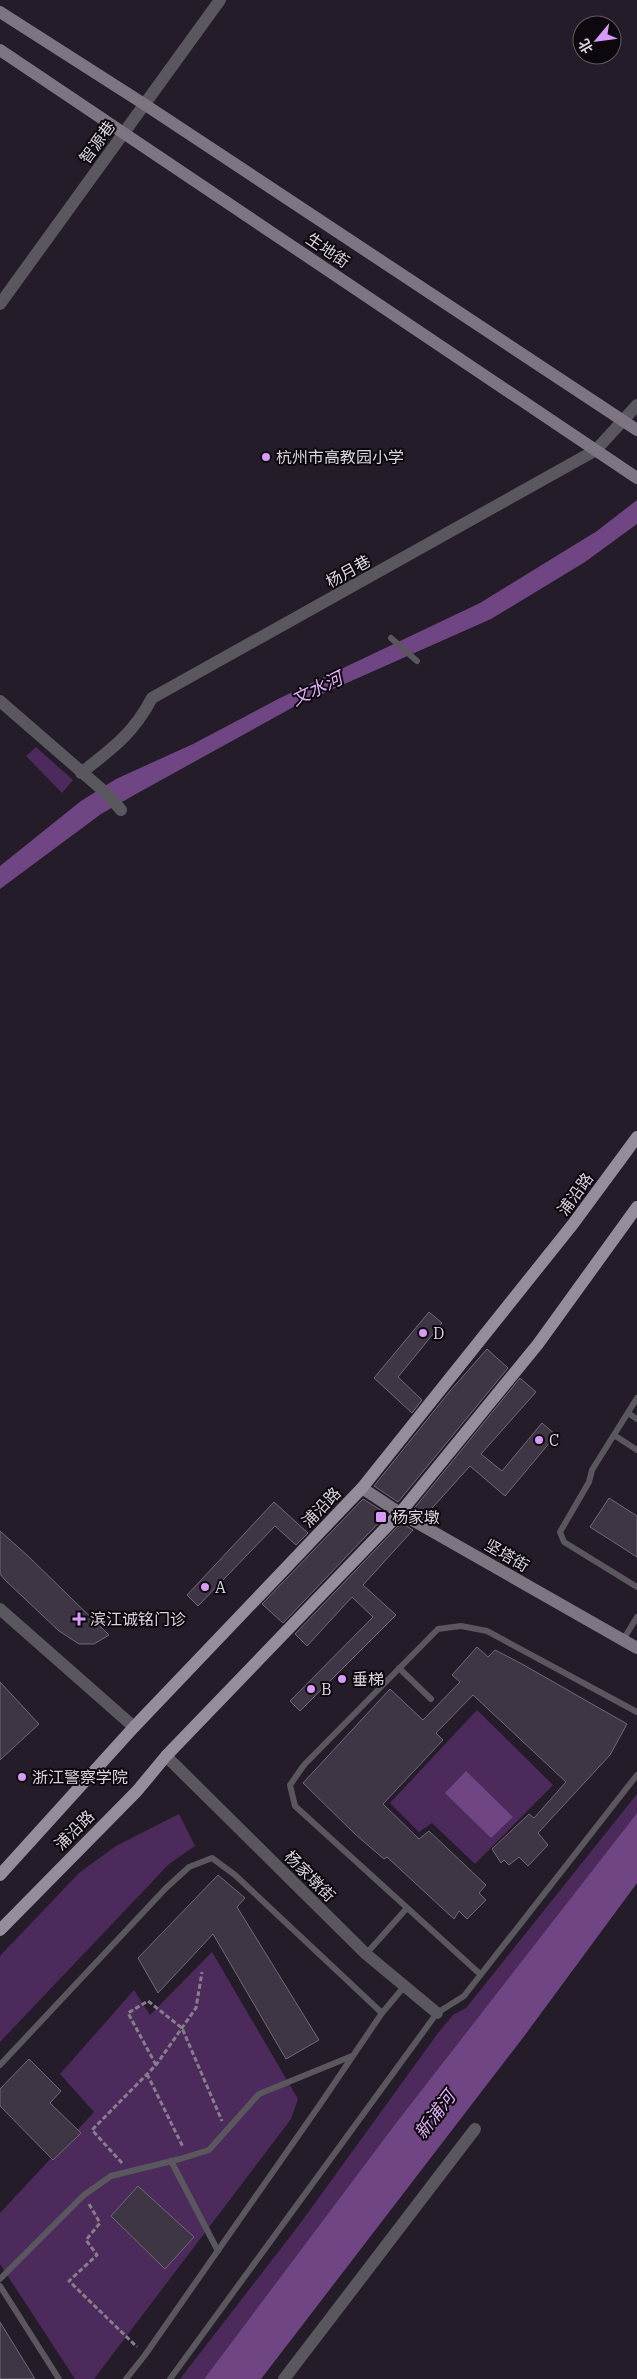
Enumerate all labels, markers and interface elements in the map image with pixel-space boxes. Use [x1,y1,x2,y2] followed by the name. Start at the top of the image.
[572,15,622,65] north arrow
[574,36,597,57] text: 北
[75,117,119,167] street label: 智源巷
[303,228,353,272] street label: 生地街
[276,447,404,467] place label: 杭州市高教园小学
[260,451,272,463] marker: 杭州市高教园小学
[322,551,374,591] street label: 杨月巷
[287,665,349,711] water label: 文水河
[553,1169,597,1219] street label: 浦沿路
[433,1323,444,1343] place label: D
[417,1327,429,1339] marker: D
[549,1430,559,1450] place label: C
[533,1434,545,1446] marker: C
[297,1483,345,1531] street label: 浦沿路
[392,1507,440,1527] place label: 杨家墩
[374,1510,388,1524] marker: 杨家墩
[481,1534,533,1576] street label: 坚塔街
[215,1577,226,1597] place label: A
[199,1581,211,1593] marker: A
[90,1609,186,1629] place label: 滨江诚铭门诊
[72,1612,86,1626] marker: 滨江诚铭门诊
[352,1669,384,1689] place label: 垂梯
[336,1673,348,1685] marker: 垂梯
[321,1679,332,1699] place label: B
[305,1683,317,1695] marker: B
[32,1767,128,1787] place label: 浙江警察学院
[16,1771,28,1783] marker: 浙江警察学院
[50,1806,98,1854] street label: 浦沿路
[280,1846,340,1906] street label: 杨家墩街
[409,2084,462,2143] water label: 新浦河

